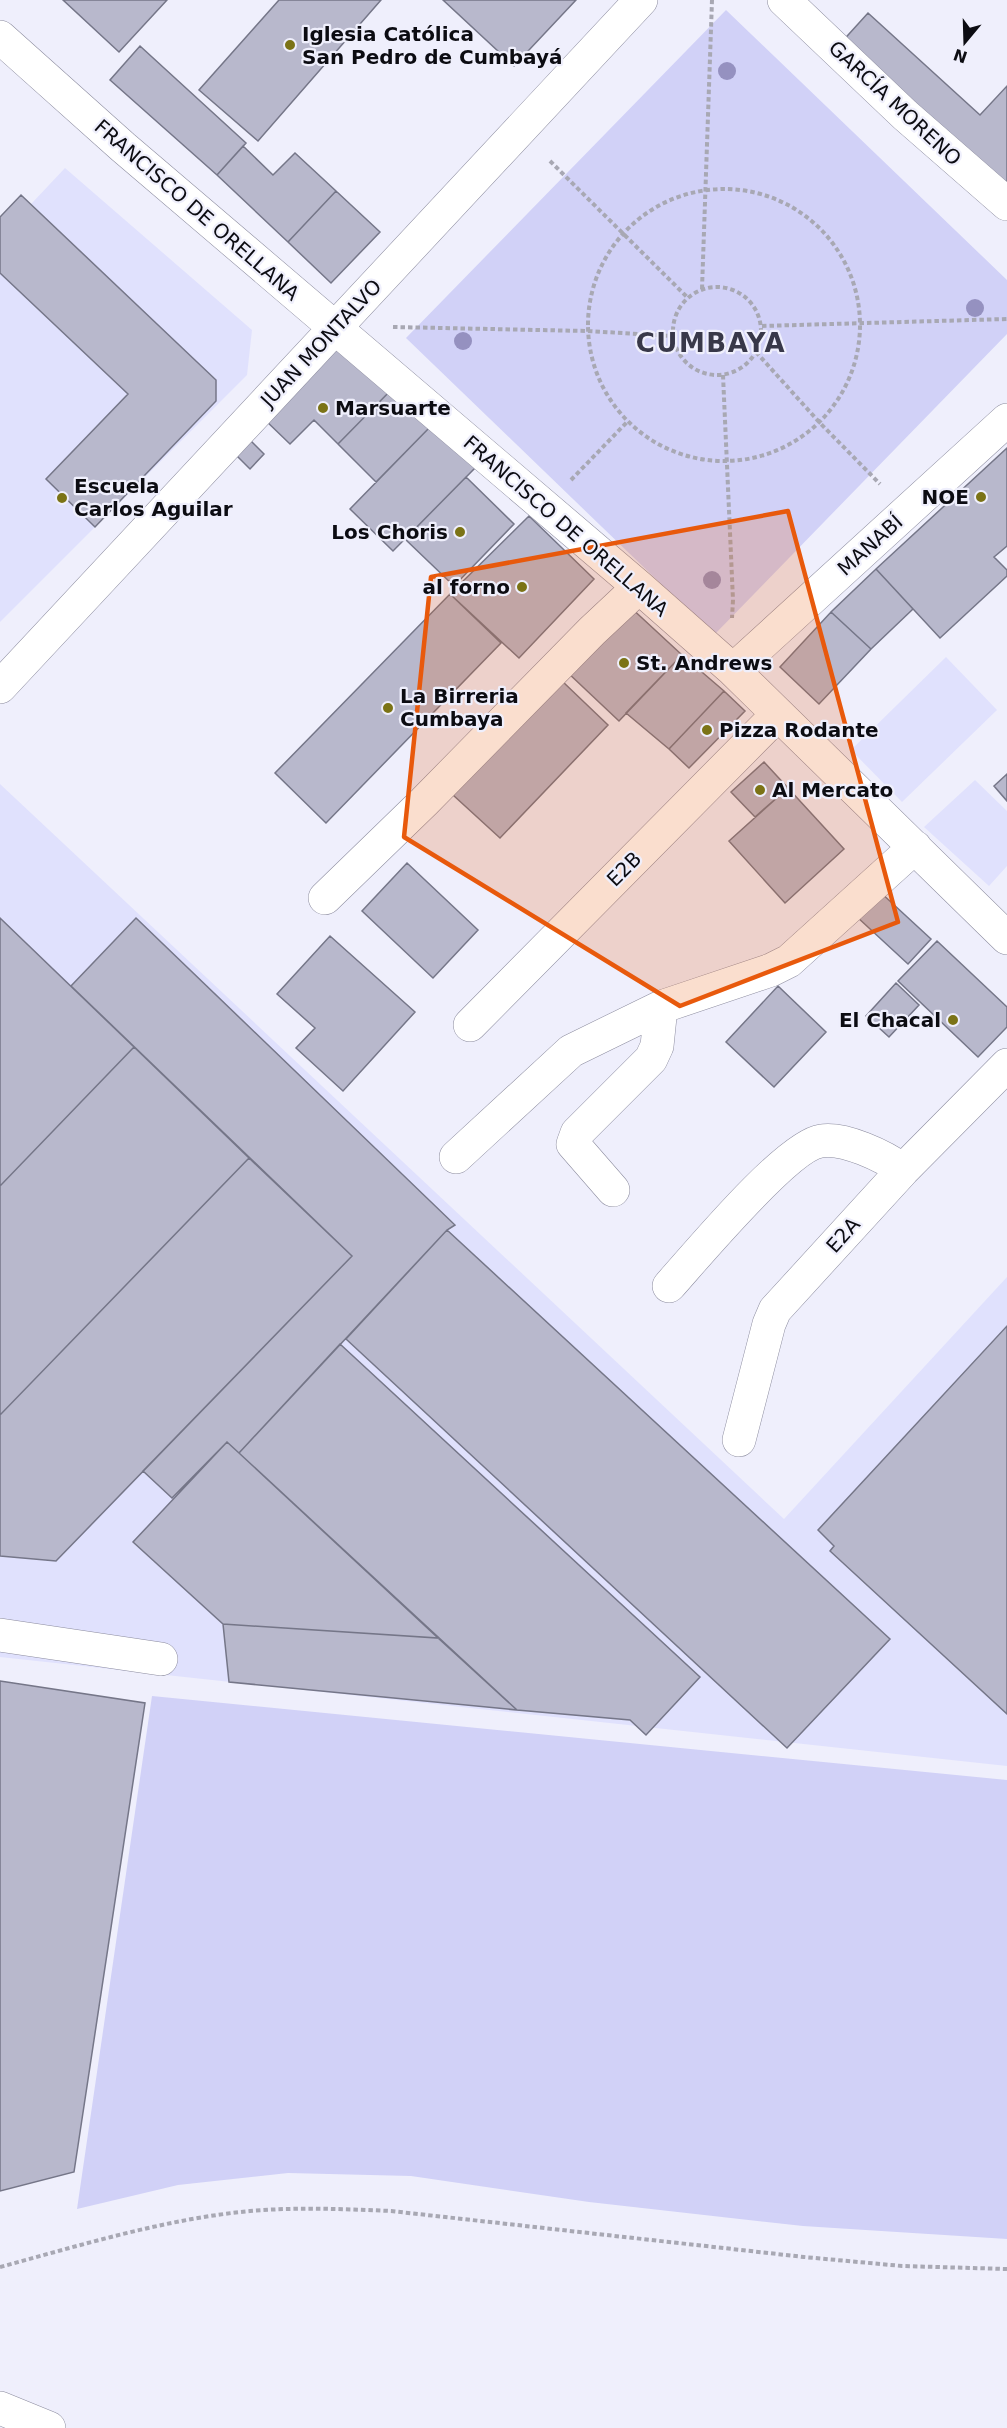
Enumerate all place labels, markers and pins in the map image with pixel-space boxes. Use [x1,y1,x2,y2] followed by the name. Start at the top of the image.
[302,22,563,69] place label: Iglesia Católica San Pedro de Cumbayá
[283,38,297,52] marker: Iglesia Católica San Pedro de Cumbayá
[335,396,451,420] place label: Marsuarte
[316,401,330,415] marker: Marsuarte
[74,474,233,521] place label: Escuela Carlos Aguilar
[922,485,969,509] place label: NOE
[974,490,988,504] marker: NOE
[55,491,69,505] marker: Escuela Carlos Aguilar
[331,520,448,544] place label: Los Choris
[453,525,467,539] marker: Los Choris
[422,575,510,599] place label: al forno
[515,580,529,594] marker: al forno
[636,651,772,675] place label: St. Andrews
[617,656,631,670] marker: St. Andrews
[400,684,519,731] place label: La Birreria Cumbaya
[381,701,395,715] marker: La Birreria Cumbaya
[719,718,879,742] place label: Pizza Rodante
[700,723,714,737] marker: Pizza Rodante
[772,778,893,802] place label: Al Mercato
[753,783,767,797] marker: Al Mercato
[839,1008,941,1032] place label: El Chacal
[946,1013,960,1027] marker: El Chacal

